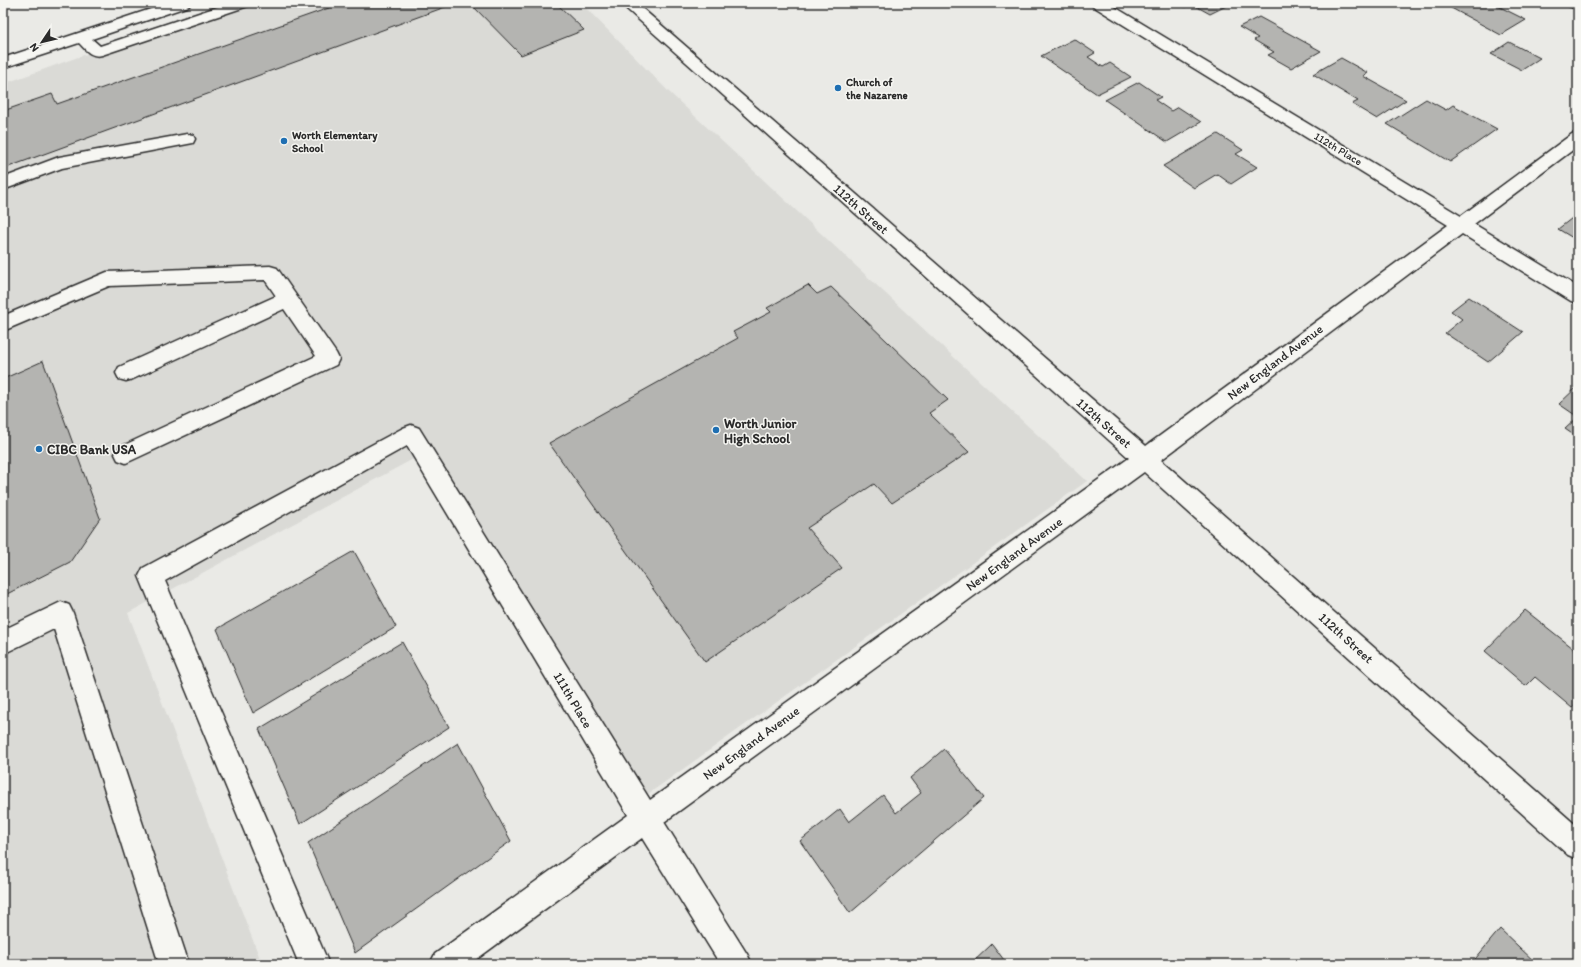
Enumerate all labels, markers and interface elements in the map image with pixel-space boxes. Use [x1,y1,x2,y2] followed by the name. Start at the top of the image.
[22,22,62,62] north arrow
[27,41,42,54] text: N
[846,76,908,102] place label: Church of the Nazarene
[833,83,843,93] marker: Church of the Nazarene
[292,129,378,155] place label: Worth Elementary School
[1312,130,1364,168] street label: 112th Place
[279,136,289,146] marker: Worth Elementary School
[830,181,892,237] street label: 112th Street
[1224,321,1326,403] street label: New England Avenue
[1073,395,1135,451] street label: 112th Street
[724,416,798,447] place label: Worth Junior High School
[711,425,721,435] marker: Worth Junior High School
[47,442,137,457] place label: CIBC Bank USA
[34,444,44,454] marker: CIBC Bank USA
[963,514,1065,594] street label: New England Avenue
[1316,610,1376,666] street label: 112th Street
[550,669,596,731] street label: 111th Place
[700,703,802,783] street label: New England Avenue

